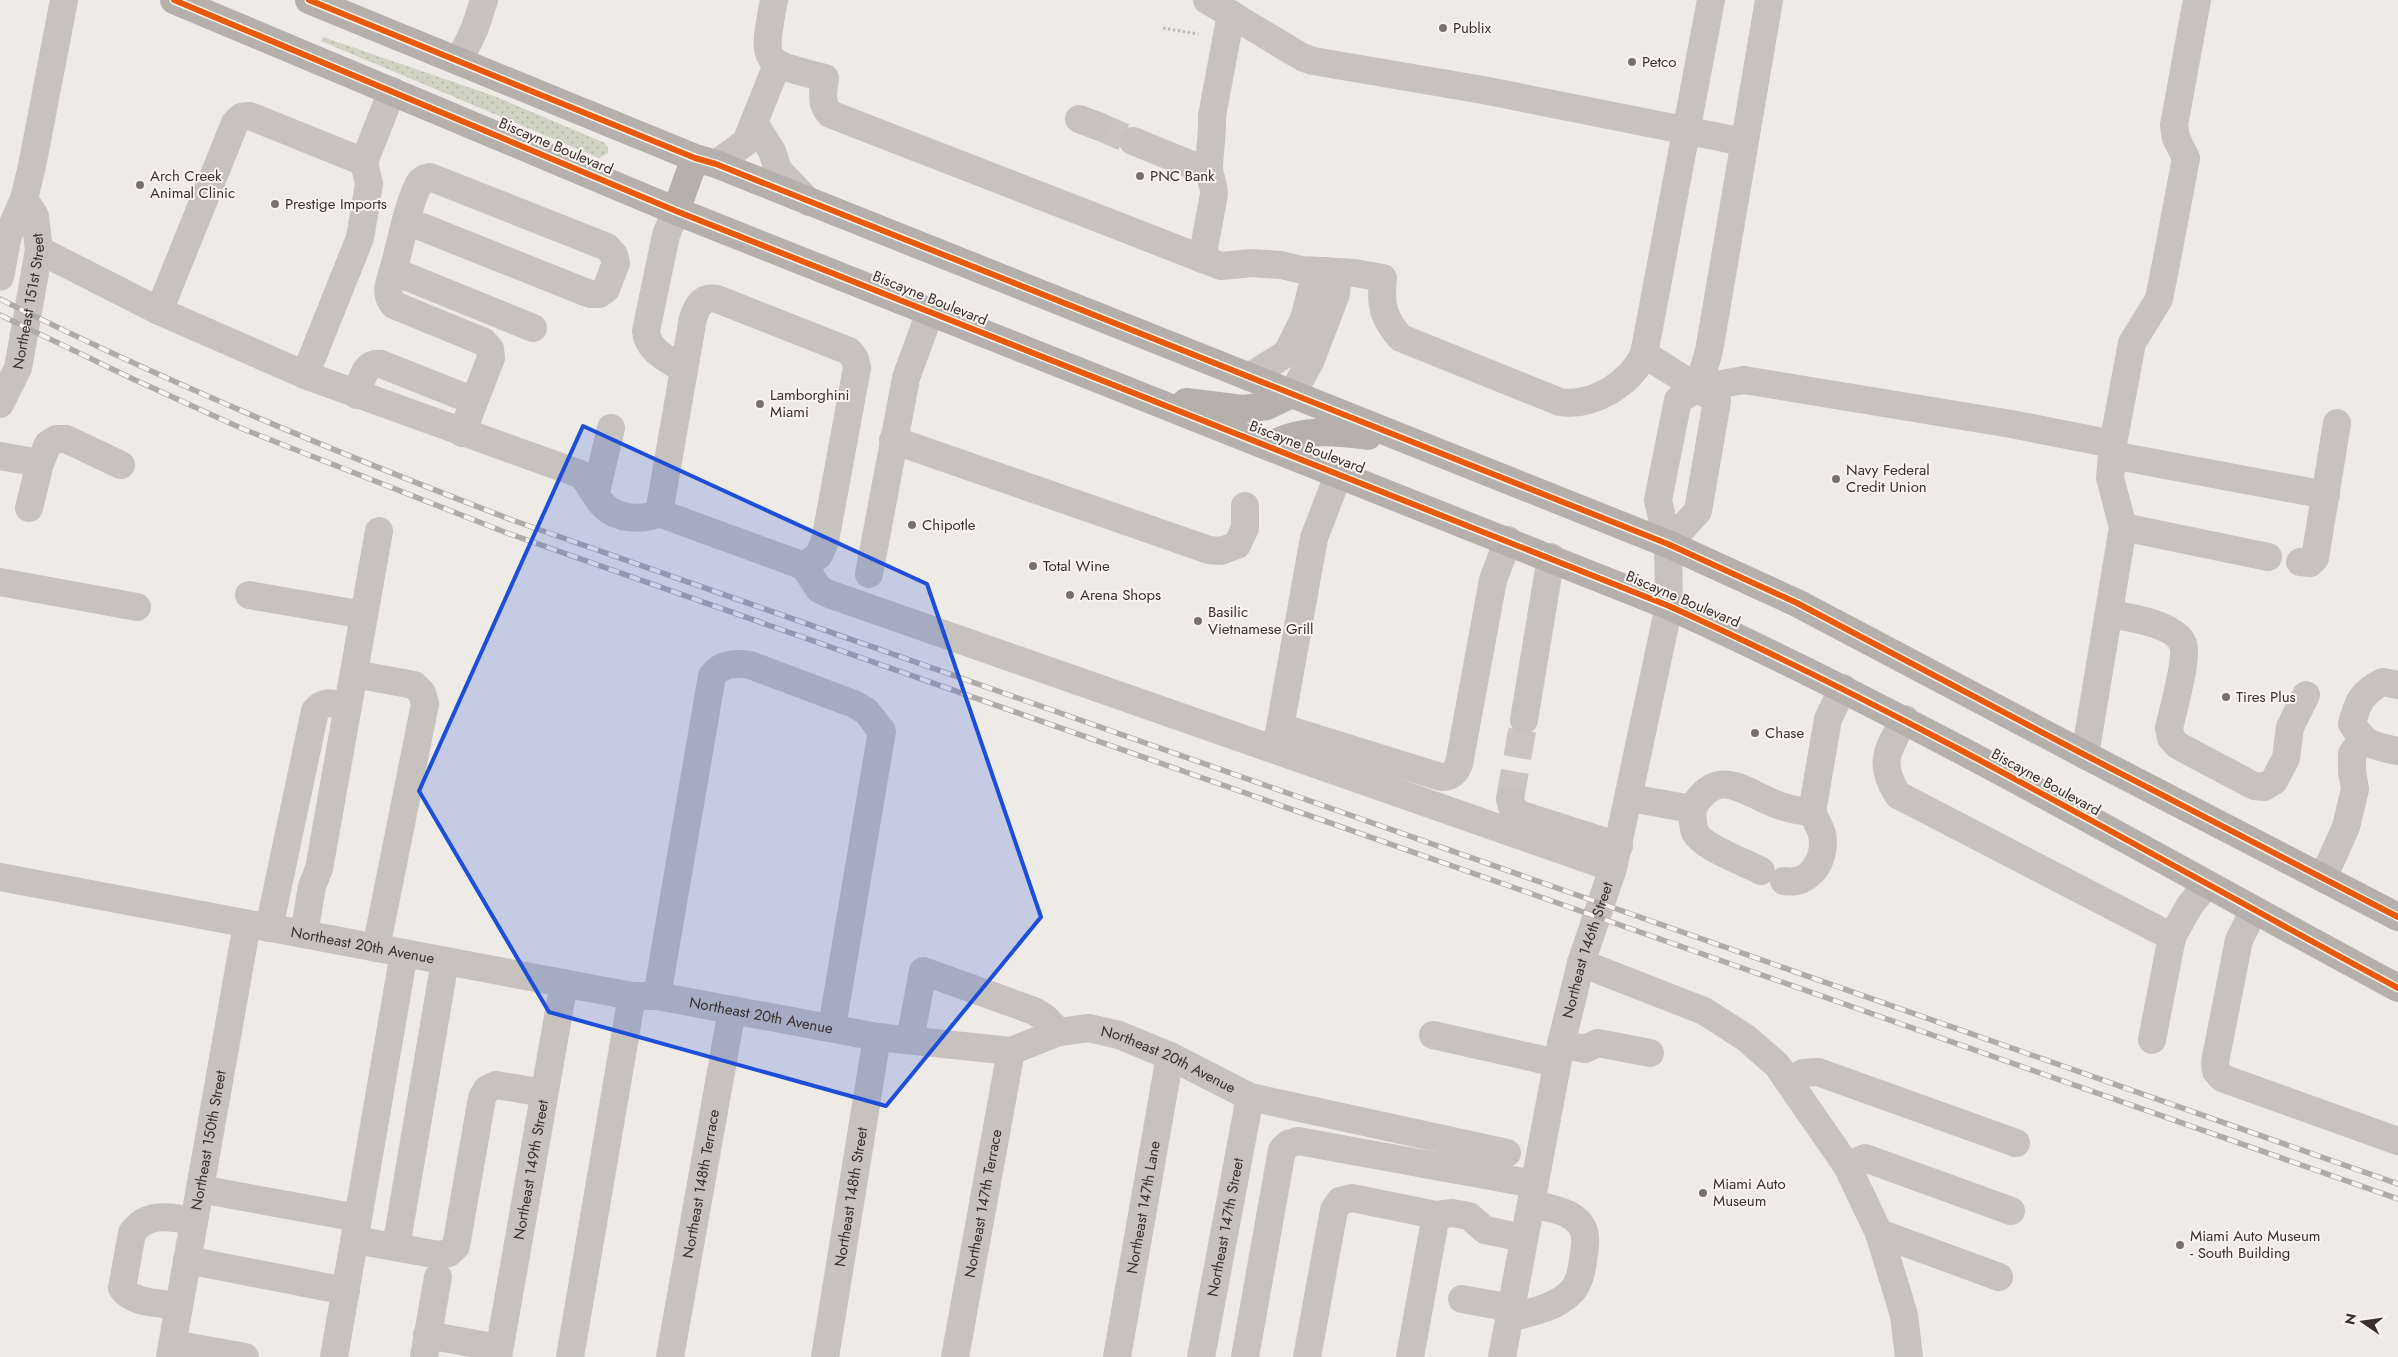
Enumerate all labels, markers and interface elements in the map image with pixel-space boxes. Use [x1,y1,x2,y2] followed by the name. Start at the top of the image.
[1453,17,1492,39] place label: Publix
[1437,22,1449,34] marker: Publix
[1642,51,1676,73] place label: Petco
[1626,56,1638,68] marker: Petco
[495,112,617,180] street label: Biscayne Boulevard
[150,165,235,204] place label: Arch Creek Animal Clinic
[1150,165,1215,187] place label: PNC Bank
[1134,170,1146,182] marker: PNC Bank
[134,179,146,191] marker: Arch Creek Animal Clinic
[285,193,387,215] place label: Prestige Imports
[269,198,281,210] marker: Prestige Imports
[7,232,50,371] street label: Northeast 151st Street
[869,265,991,331] street label: Biscayne Boulevard
[770,384,849,423] place label: Lamborghini Miami
[754,398,766,410] marker: Lamborghini Miami
[1246,415,1368,479] street label: Biscayne Boulevard
[1846,459,1930,498] place label: Navy Federal Credit Union
[1830,473,1842,485] marker: Navy Federal Credit Union
[922,514,976,536] place label: Chipotle
[906,519,918,531] marker: Chipotle
[1043,555,1110,577] place label: Total Wine
[1027,560,1039,572] marker: Total Wine
[1622,565,1744,633] street label: Biscayne Boulevard
[1080,584,1161,606] place label: Arena Shops
[1064,589,1076,601] marker: Arena Shops
[1208,601,1313,640] place label: Basilic Vietnamese Grill
[1192,615,1204,627] marker: Basilic Vietnamese Grill
[2236,686,2296,708] place label: Tires Plus
[2220,691,2232,703] marker: Tires Plus
[1765,722,1804,744] place label: Chase
[1749,727,1761,739] marker: Chase
[1987,743,2105,821] street label: Biscayne Boulevard
[1557,879,1619,1021] street label: Northeast 146th Street
[289,921,437,970] street label: Northeast 20th Avenue
[687,991,835,1040] street label: Northeast 20th Avenue
[1099,1020,1240,1099] street label: Northeast 20th Avenue
[185,1068,232,1212] street label: Northeast 150th Street
[508,1098,554,1242] street label: Northeast 149th Street
[677,1107,725,1260] street label: Northeast 148th Terrace
[829,1125,873,1269] street label: Northeast 148th Street
[959,1127,1008,1280] street label: Northeast 147th Terrace
[1121,1139,1166,1276] street label: Northeast 147th Lane
[1202,1156,1249,1299] street label: Northeast 147th Street
[1713,1173,1786,1212] place label: Miami Auto Museum
[1697,1187,1709,1199] marker: Miami Auto Museum
[2190,1225,2321,1264] place label: Miami Auto Museum - South Building
[2174,1239,2186,1251] marker: Miami Auto Museum - South Building
[2338,1297,2388,1347] north arrow
[2339,1311,2361,1327] text: N

